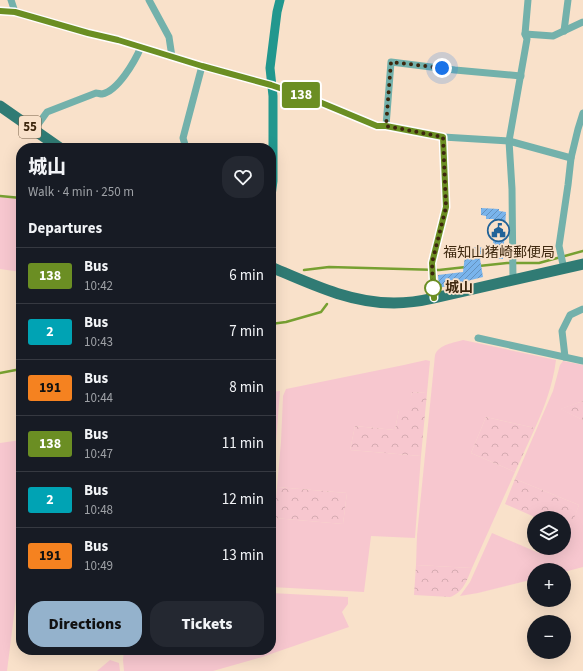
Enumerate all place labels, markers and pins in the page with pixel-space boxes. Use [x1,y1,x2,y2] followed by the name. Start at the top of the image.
[486,218,512,244] public building icon: 福知山猪崎郵便局
[443,243,555,263] place label: 福知山猪崎郵便局
[445,278,473,298] place label: 城山
[424,279,442,297] marker: 城山

